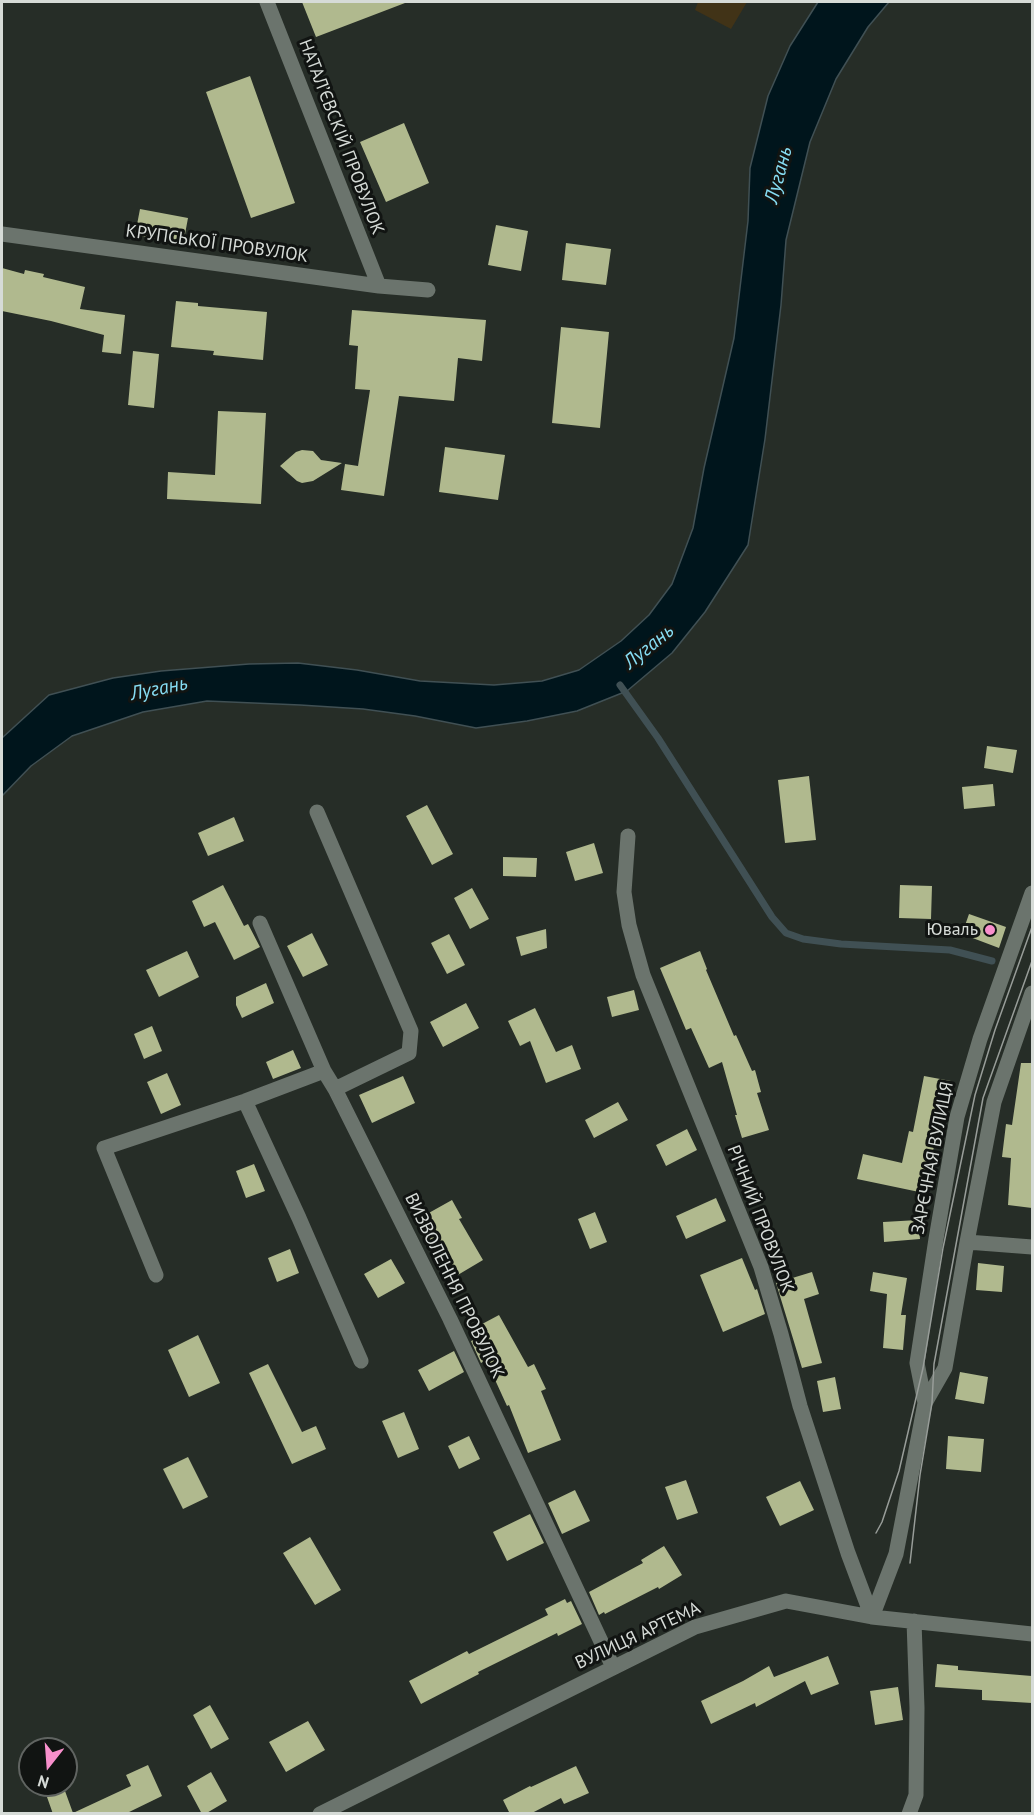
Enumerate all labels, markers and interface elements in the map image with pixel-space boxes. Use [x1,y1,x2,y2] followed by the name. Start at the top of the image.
[294,36,388,238] street label: НАТАЛ’ЄВСКІЙ ПРОВУЛОК
[760,144,798,206] water label: Лугань
[124,220,310,268] street label: КРУПСЬКОЇ ПРОВУЛОК
[619,619,679,675] water label: Лугань
[128,672,190,706] water label: Лугань
[927,919,978,941] place label: Юваль
[983,923,997,937] marker: Юваль
[908,1080,958,1236] street label: ЗАРЄЧНАЯ ВУЛИЦЯ
[722,1142,798,1296] street label: РІЧНИЙ ПРОВУЛОК
[400,1190,508,1382] street label: ВИЗВОЛЕННЯ ПРОВУЛОК
[572,1598,704,1674] street label: ВУЛИЦЯ АРТЕМА
[18,1737,78,1797] north arrow
[35,1771,51,1793] text: N

